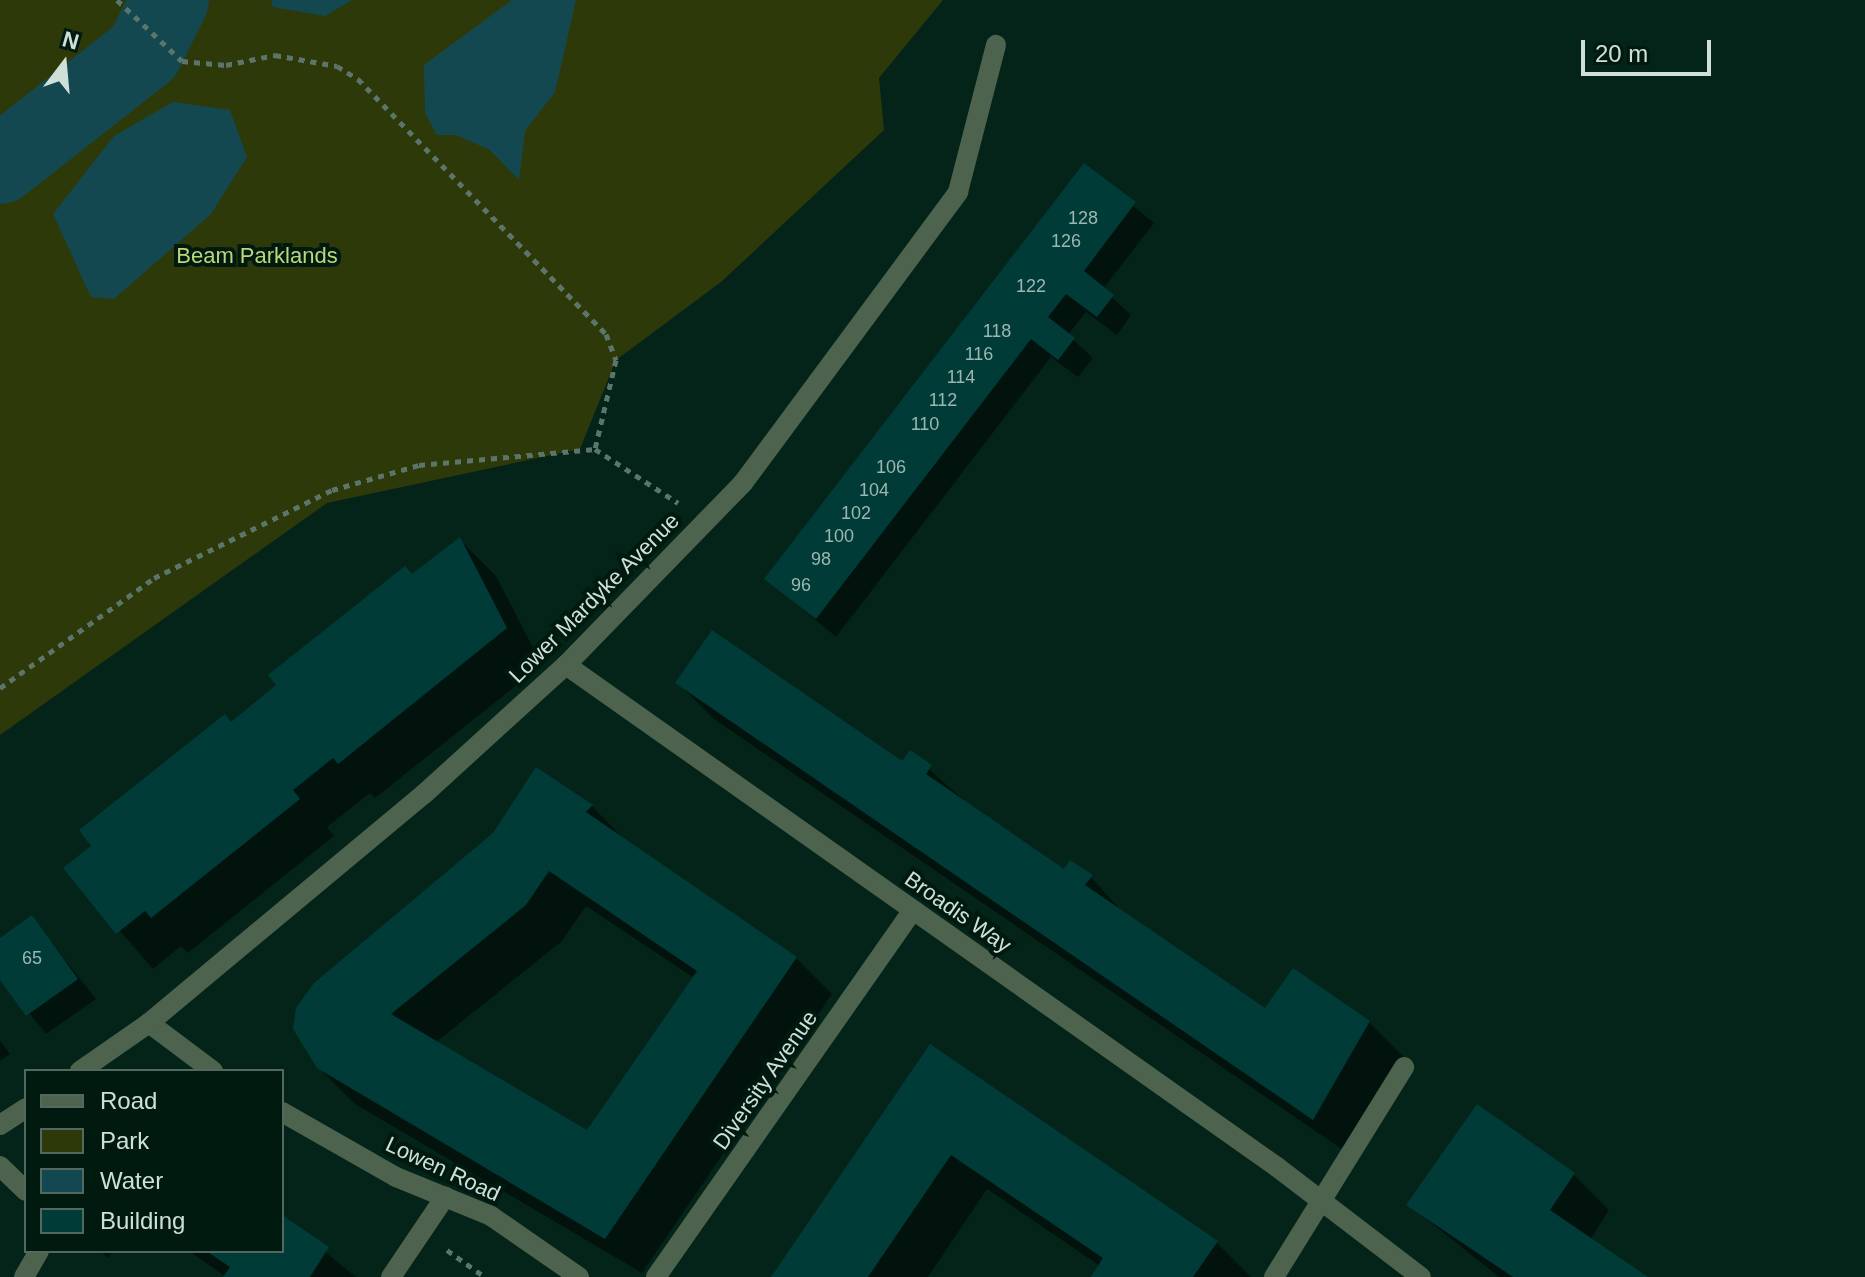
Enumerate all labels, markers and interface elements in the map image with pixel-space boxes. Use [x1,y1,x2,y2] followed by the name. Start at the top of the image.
[24,24,104,104] north arrow
[1585,24,1715,74] scale bar
[60,26,82,55] text: N
[1595,40,1648,67] text: 20 m
[1068,207,1098,229] house number: 128
[1051,230,1081,252] house number: 126
[176,243,338,269] park label: Beam Parklands
[1016,275,1046,297] house number: 122
[983,320,1011,342] house number: 118
[965,343,993,365] house number: 116
[947,366,975,388] house number: 114
[929,389,957,411] house number: 112
[911,413,939,435] house number: 110
[876,456,906,478] house number: 106
[859,479,889,501] house number: 104
[841,502,871,524] house number: 102
[503,507,685,689] street label: Lower Mardyke Avenue
[824,525,854,547] house number: 100
[811,548,831,570] house number: 98
[791,574,811,596] house number: 96
[900,866,1016,958] street label: Broadis Way
[22,947,42,969] house number: 65
[707,1005,823,1155] street label: Diversity Avenue
[24,1069,284,1253] legend
[100,1087,157,1114] text: Road
[100,1127,149,1154] text: Park
[381,1131,505,1207] street label: Lowen Road
[100,1167,163,1194] text: Water
[100,1207,185,1234] text: Building

